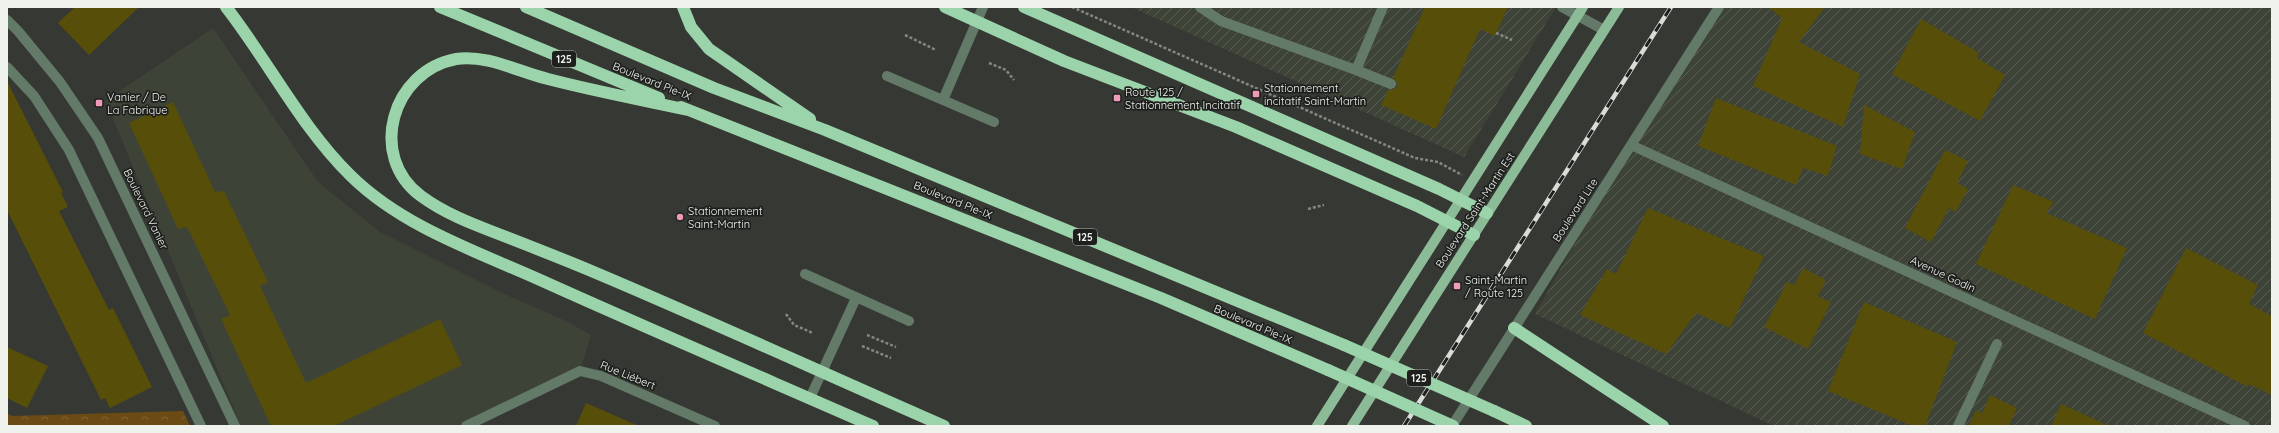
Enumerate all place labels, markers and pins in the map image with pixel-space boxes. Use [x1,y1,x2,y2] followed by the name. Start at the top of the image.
[1264,81,1366,108] place label: Stationnement incitatif Saint-Martin
[1125,85,1240,112] place label: Route 125 / Stationnement Incitatif
[1251,89,1261,99] marker: Stationnement incitatif Saint-Martin
[107,90,168,117] place label: Vanier / De La Fabrique
[1112,93,1122,103] marker: Route 125 / Stationnement Incitatif
[94,98,104,108] marker: Vanier / De La Fabrique
[688,204,763,231] place label: Stationnement Saint-Martin
[675,212,685,222] marker: Stationnement Saint-Martin
[1465,273,1527,300] place label: Saint-Martin / Route 125
[1452,281,1462,291] marker: Saint-Martin / Route 125

